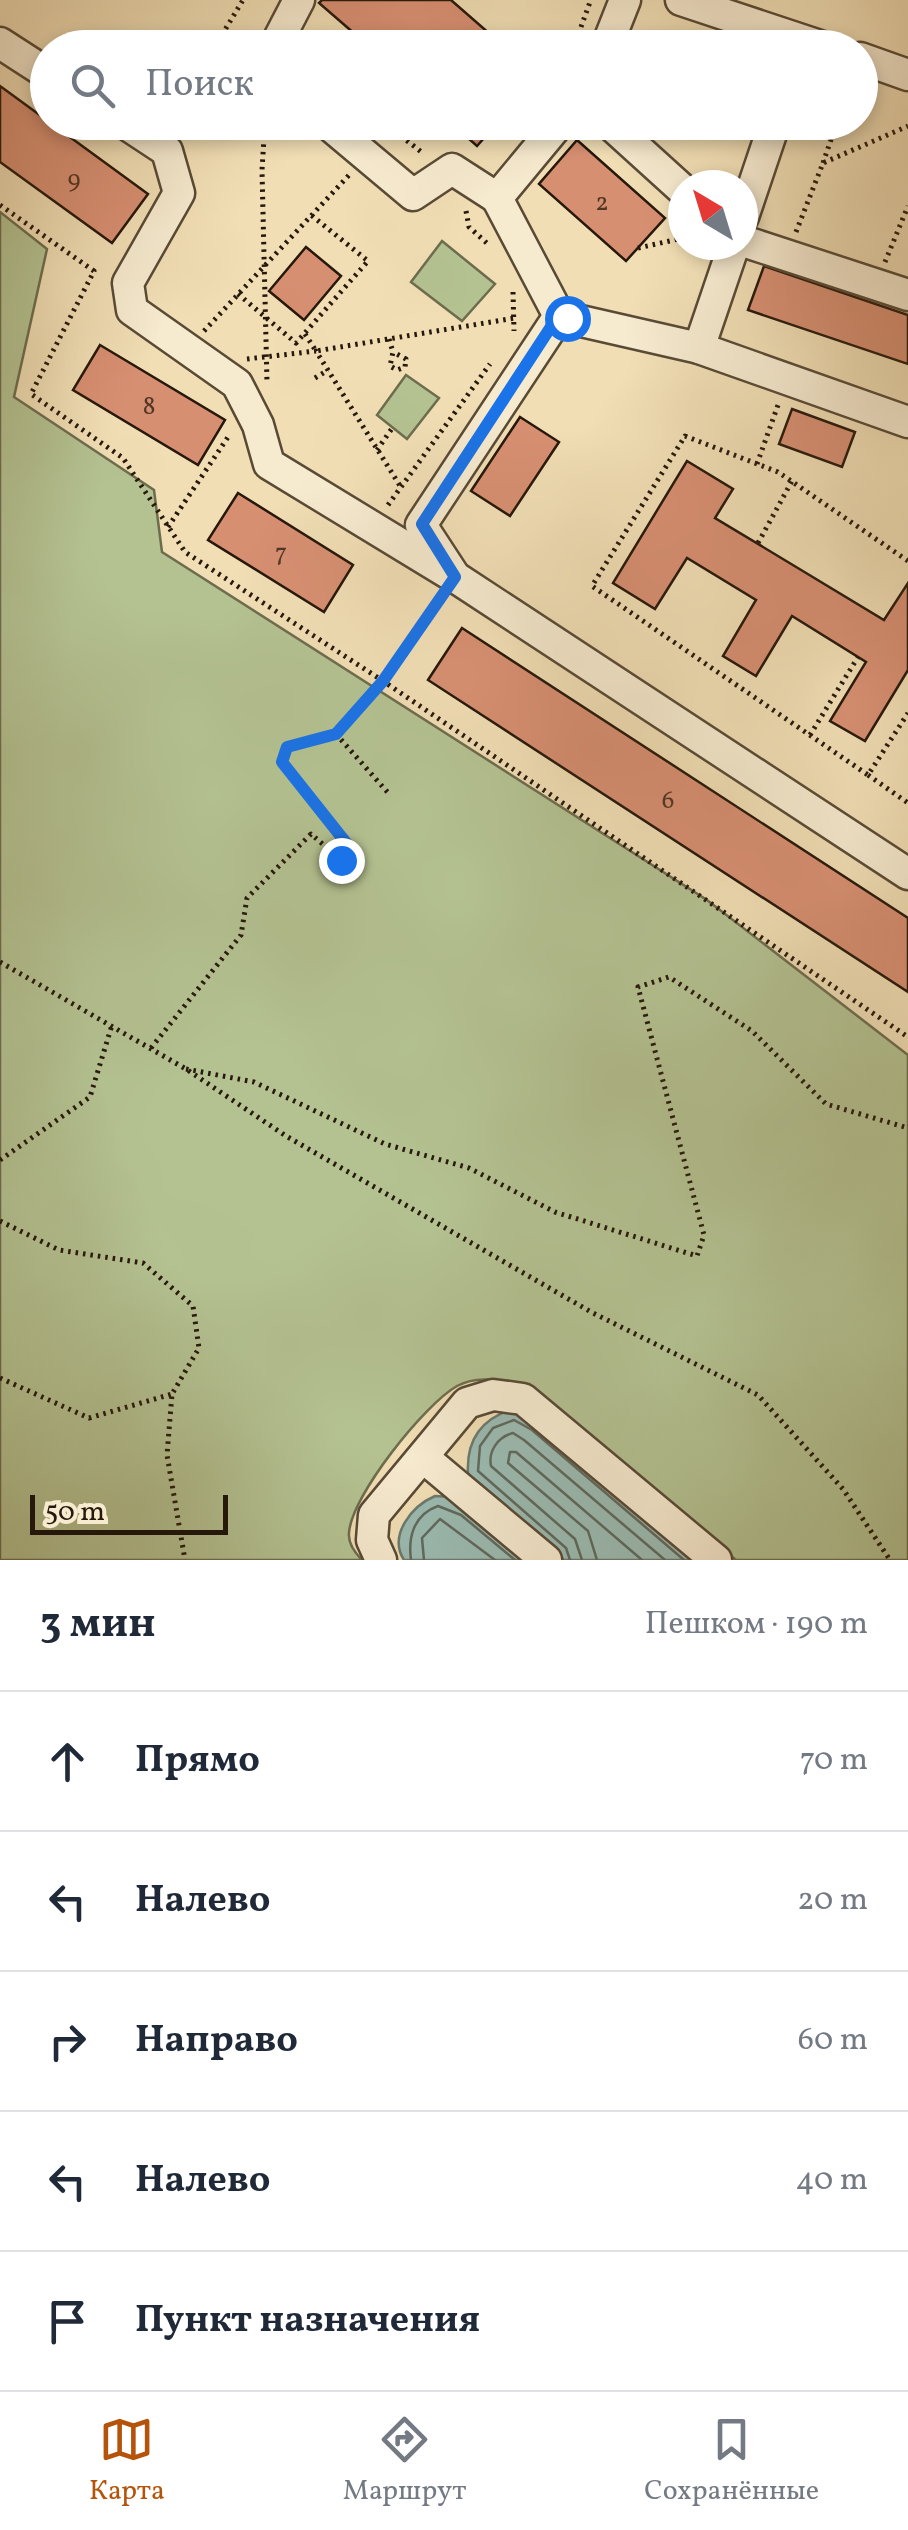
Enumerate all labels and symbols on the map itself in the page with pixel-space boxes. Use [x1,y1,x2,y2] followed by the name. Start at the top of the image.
[68,163,81,198] house number: 9
[668,170,758,260] north arrow
[595,186,609,221] house number: 2
[545,296,591,342] route start
[143,390,155,425] house number: 8
[275,537,287,572] house number: 7
[662,784,674,819] house number: 6
[319,838,365,884] route end
[30,1490,228,1534] scale bar

